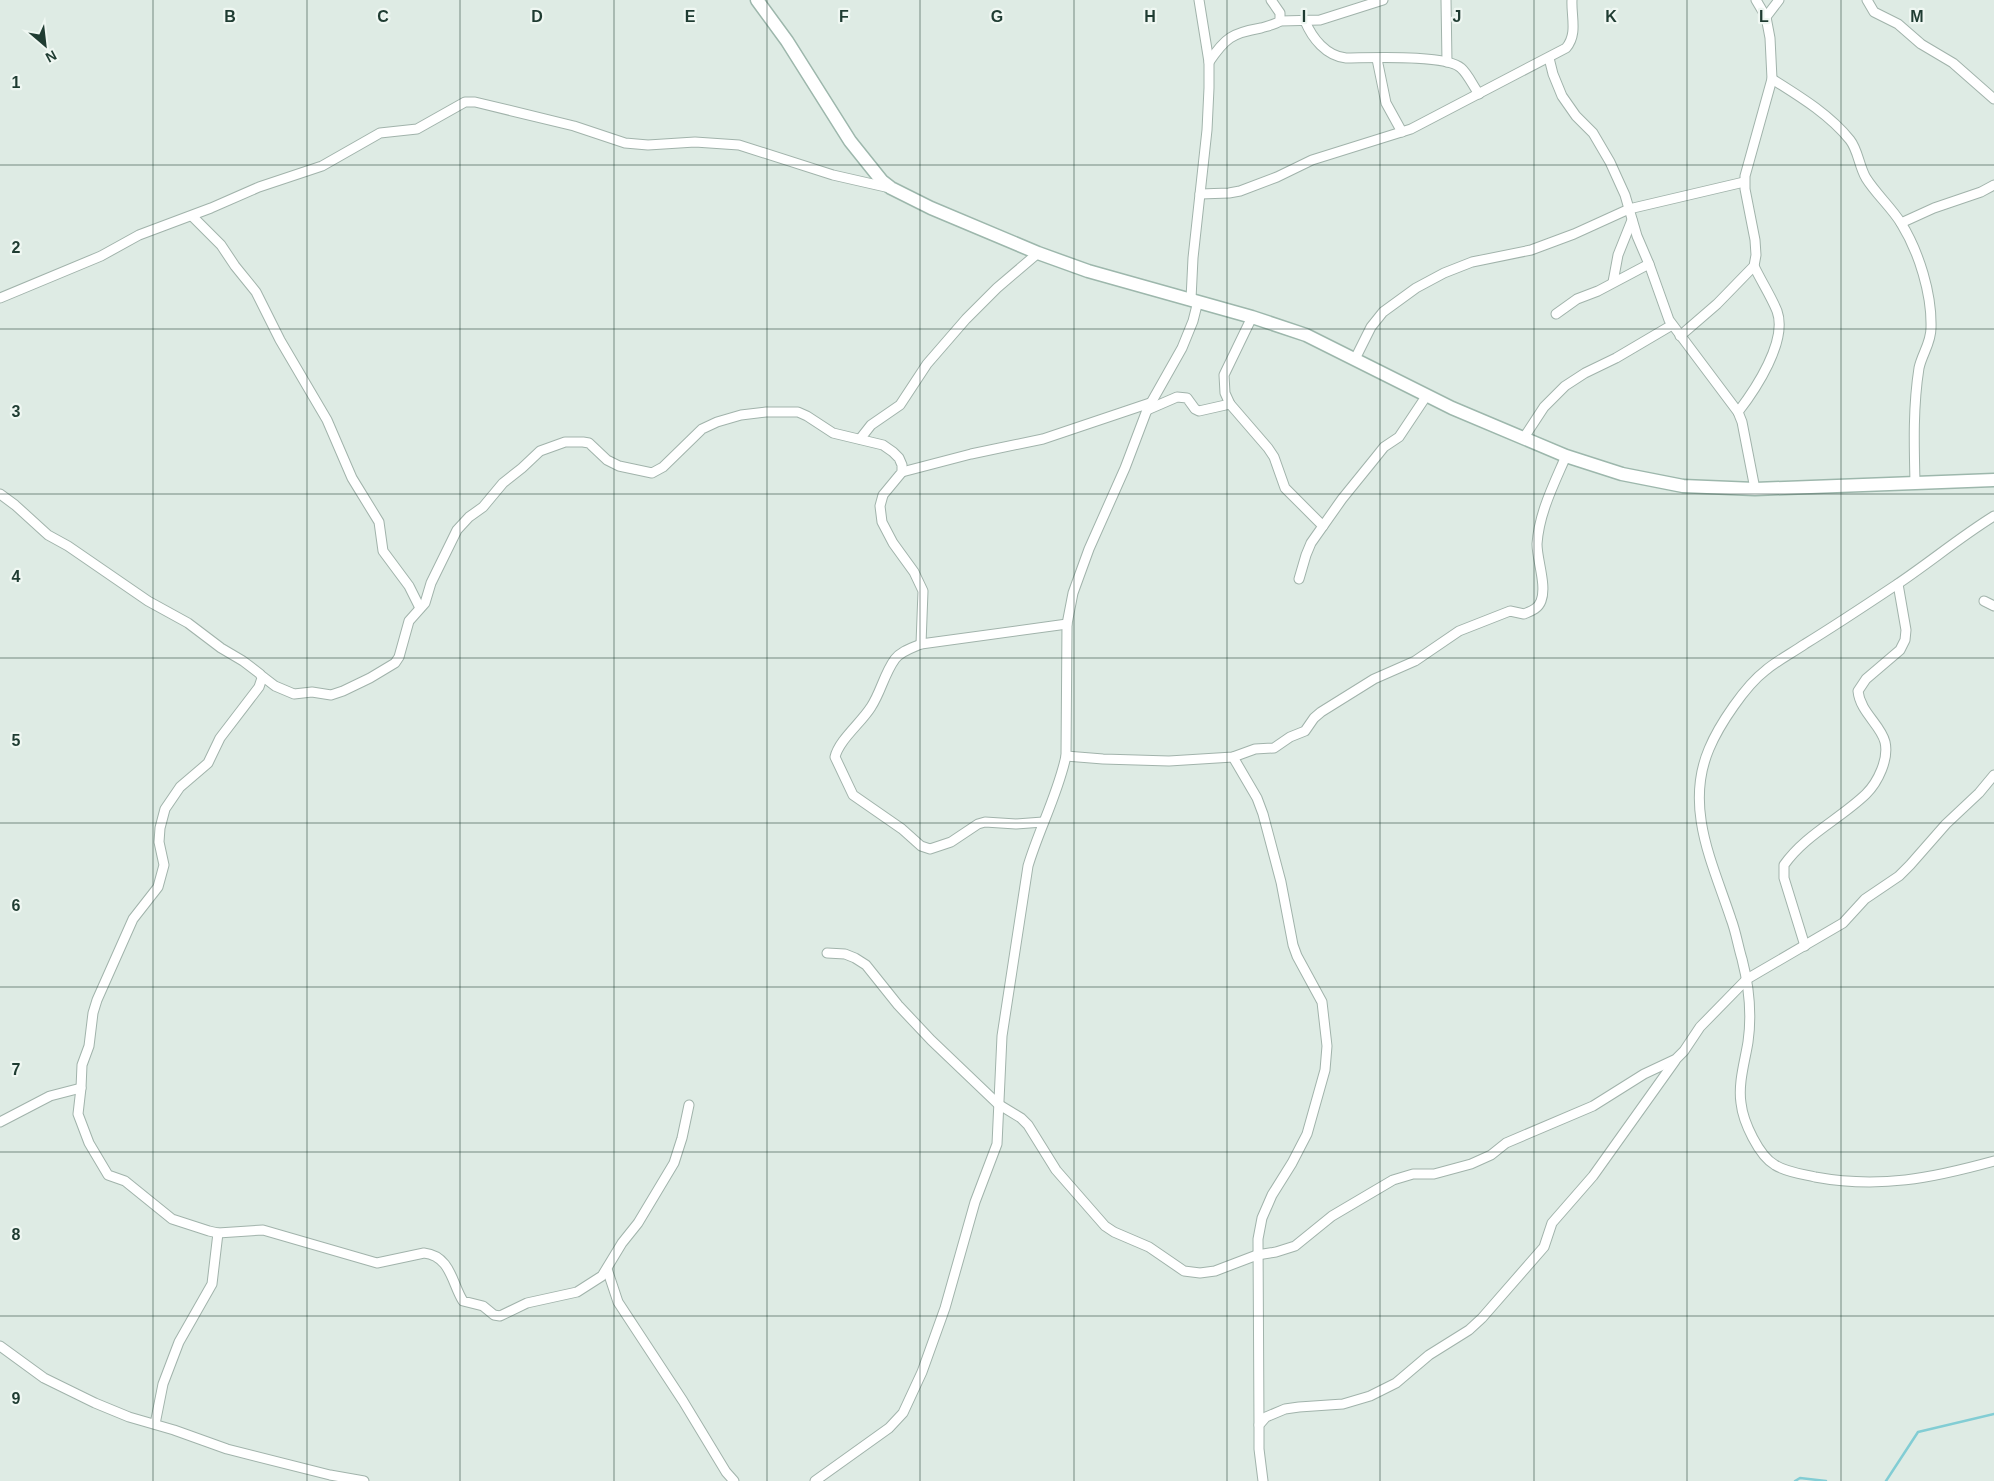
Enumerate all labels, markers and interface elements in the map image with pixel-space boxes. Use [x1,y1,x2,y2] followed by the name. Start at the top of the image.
[224,8,236,25] text: B
[377,8,389,25] text: C
[531,8,543,25] text: D
[685,8,696,25] text: E
[839,8,849,25] text: F
[991,8,1003,25] text: G
[1144,8,1156,25] text: H
[1302,8,1306,25] text: I
[1453,8,1461,25] text: J
[1605,8,1617,25] text: K
[1759,8,1769,25] text: L
[1910,8,1924,25] text: M
[20,20,70,70] north arrow
[43,47,59,66] text: N
[12,74,21,91] text: 1
[12,239,21,256] text: 2
[12,403,21,420] text: 3
[12,568,21,585] text: 4
[12,732,21,749] text: 5
[12,897,21,914] text: 6
[12,1061,21,1078] text: 7
[12,1226,21,1243] text: 8
[12,1390,21,1407] text: 9

